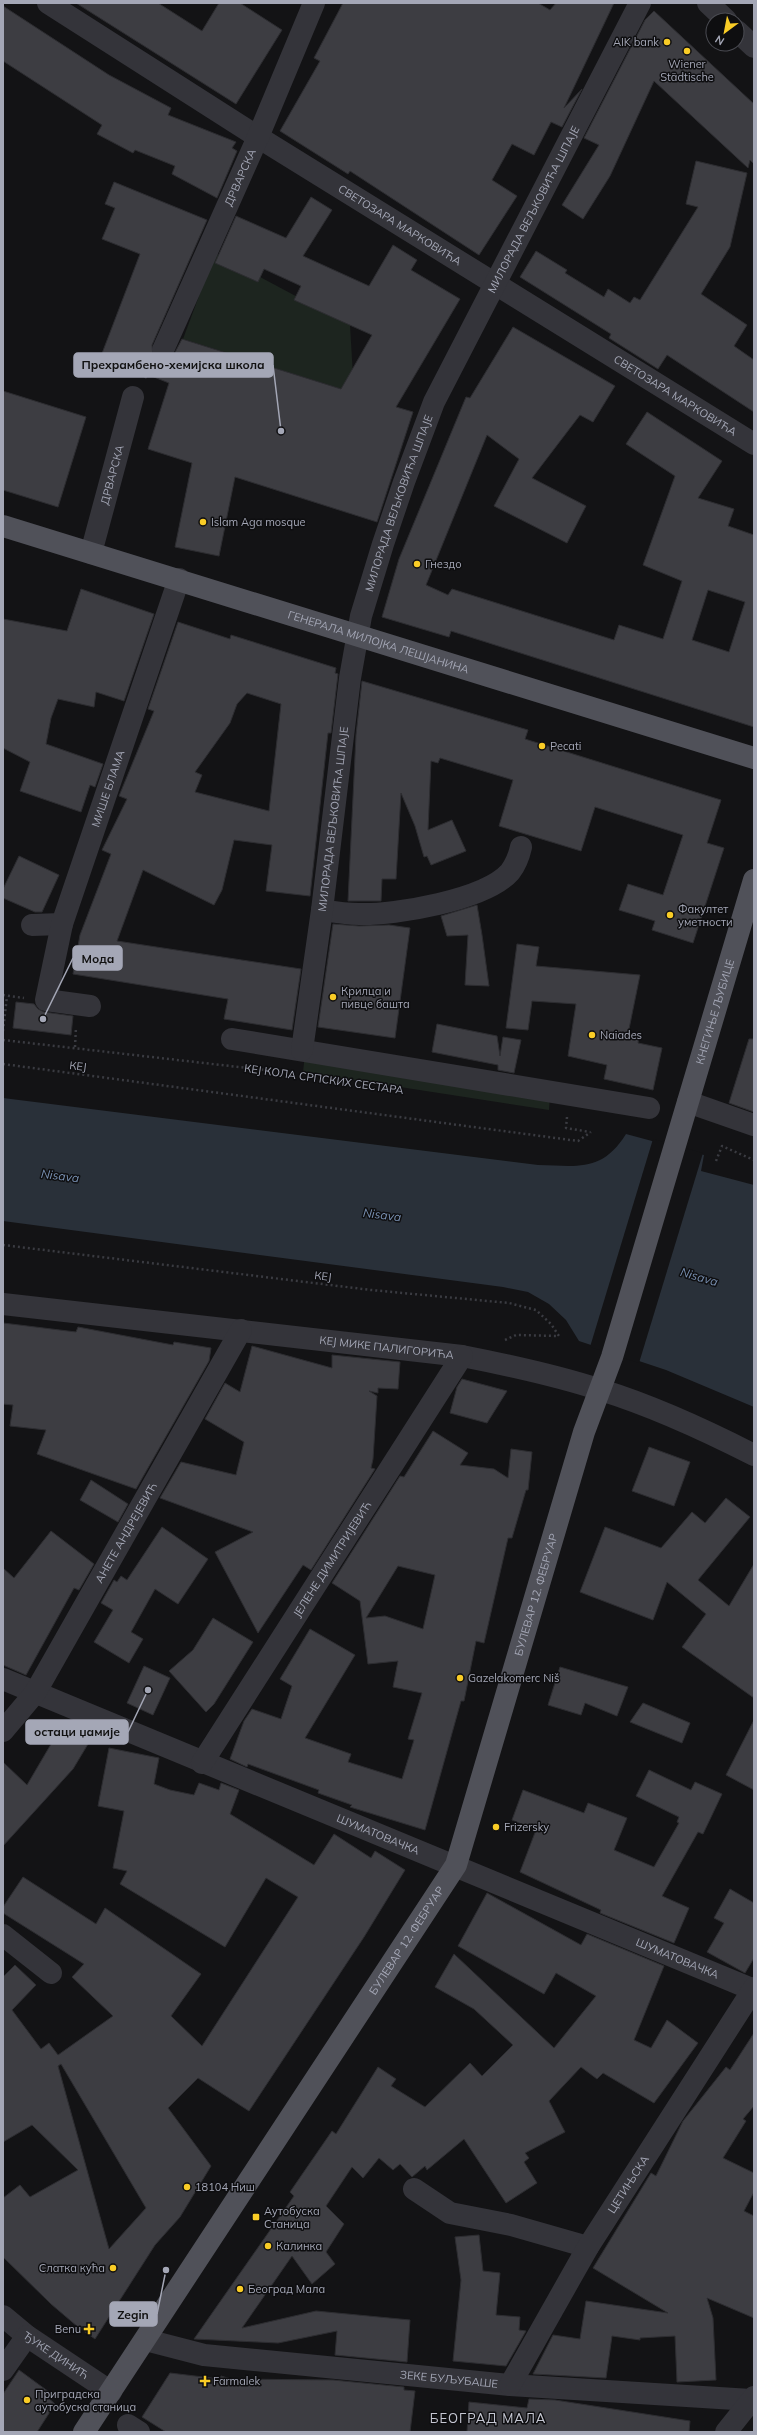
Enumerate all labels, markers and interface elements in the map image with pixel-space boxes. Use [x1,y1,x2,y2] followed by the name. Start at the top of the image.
[705,12,745,52] north arrow
[712,32,727,49] text: N
[613,35,659,49] place label: AIK bank
[662,37,672,47] marker: AIK bank
[682,46,692,56] marker: Wiener Städtische
[660,57,714,84] place label: Wiener Städtische
[485,124,582,295] street label: МИЛОРАДА ВЕЉКОВИЋА ШПАЈЕ
[221,147,259,208] street label: ДРВАРСКА
[336,181,464,268] street label: СВЕТОЗАРА МАРКОВИЋА
[611,352,740,439] street label: СВЕТОЗАРА МАРКОВИЋА
[74,353,273,377] callout: Прехрамбено-хемијска школа
[81,357,265,372] text: Прехрамбено-хемијска школа
[362,413,436,593] street label: МИЛОРАДА ВЕЉКОВИЋА ШПАЈЕ
[97,443,127,506] street label: ДРВАРСКА
[211,515,306,529] place label: Islam Aga mosque
[198,517,208,527] marker: Islam Aga mosque
[425,557,462,571] place label: Гнездо
[412,559,422,569] marker: Гнездо
[286,607,471,677] street label: ГЕНЕРАЛА МИЛОЈКА ЛЕШЈАНИНА
[315,726,351,912] street label: МИЛОРАДА ВЕЉКОВИЋА ШПАЈЕ
[550,739,581,753] place label: Pecati
[537,741,547,751] marker: Pecati
[88,748,127,829] street label: МИШЕ БЛАМА
[678,902,733,929] place label: Факултет уметности
[665,910,675,920] marker: Факултет уметности
[73,946,122,970] callout: Мода
[82,951,114,966] text: Мода
[692,957,737,1066] street label: КНЕГИЊЕ ЉУБИЦЕ
[341,984,410,1011] place label: Крилца и пивце башта
[328,992,338,1002] marker: Крилца и пивце башта
[600,1028,642,1042] place label: Naiades
[587,1030,597,1040] marker: Naiades
[69,1058,87,1074] street label: КЕЈ
[243,1061,405,1097] street label: КЕЈ КОЛА СРПСКИХ СЕСТАРА
[40,1166,80,1185] water label: Nisava
[362,1205,402,1224] water label: Nisava
[679,1264,720,1289] water label: Nisava
[314,1268,332,1284] street label: КЕЈ
[319,1333,454,1362] street label: КЕЈ МИКЕ ПАЛИГОРИЋА
[92,1480,160,1585] street label: АНЕТЕ АНДРЕЈЕВИЋ
[290,1498,374,1620] street label: ЈЕЛЕНЕ ДИМИТРИЈЕВИЋ
[511,1532,561,1658] street label: БУЛЕВАР 12. ФЕБРУАР
[468,1671,559,1685] place label: Gazelakomerc Niš
[455,1673,465,1683] marker: Gazelakomerc Niš
[26,1720,128,1744] callout: остаци џамије
[34,1724,120,1739] text: остаци џамије
[335,1811,422,1858] street label: ШУМАТОВАЧКА
[504,1820,549,1834] place label: Frizersky
[491,1822,501,1832] marker: Frizersky
[366,1883,447,1997] street label: БУЛЕВАР 12. ФЕБРУАР
[634,1935,721,1982] street label: ШУМАТОВАЧКА
[605,2153,652,2216] street label: ЦЕТИЊСКА
[195,2180,255,2194] place label: 18104 Ниш
[182,2182,192,2192] marker: 18104 Ниш
[264,2204,320,2231] place label: Аутобуска Станица
[251,2212,261,2222] marker: Аутобуска Станица
[276,2239,322,2253] place label: Калинка
[263,2241,273,2251] marker: Калинка
[39,2261,105,2275] place label: Слатка кућа
[108,2263,118,2273] marker: Слатка кућа
[248,2282,325,2296] place label: Београд Мала
[235,2284,245,2294] marker: Београд Мала
[110,2302,157,2326] callout: Zegin
[117,2307,149,2322] text: Zegin
[55,2322,81,2336] place label: Benu
[84,2324,94,2334] marker: Benu
[20,2328,91,2382] street label: ЂУКЕ ДИНИЋ
[399,2367,499,2391] street label: ЗЕКЕ БУЉУБАШЕ
[213,2374,260,2388] place label: Farmalek
[200,2376,210,2386] marker: Farmalek
[35,2387,136,2414] place label: Приградска аутобуска станица
[22,2395,32,2405] marker: Приградска аутобуска станица
[430,2410,546,2426] district label: БЕОГРАД МАЛА

